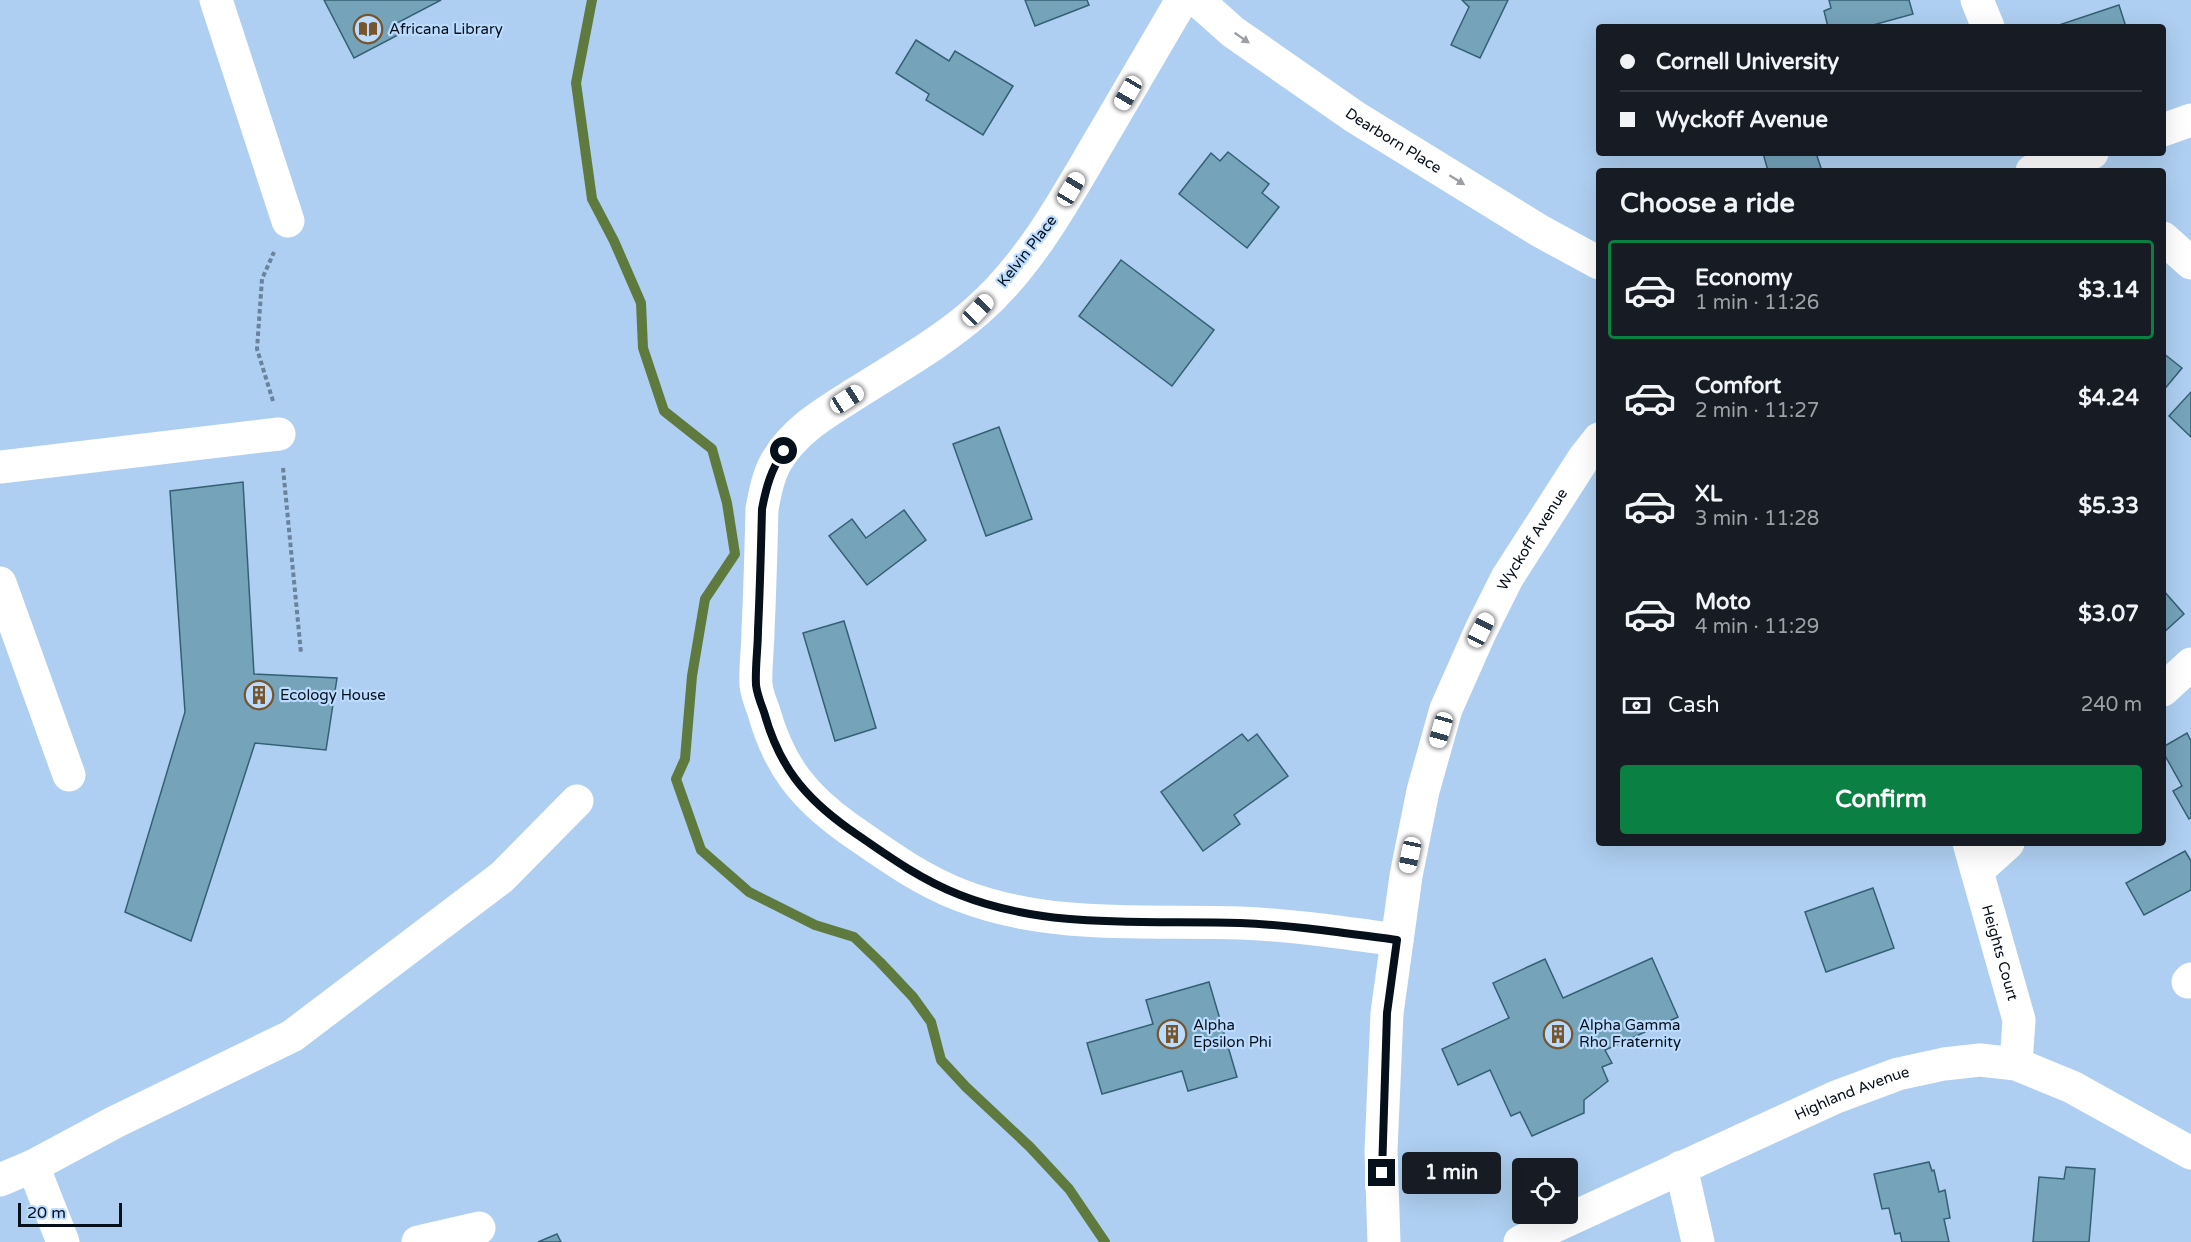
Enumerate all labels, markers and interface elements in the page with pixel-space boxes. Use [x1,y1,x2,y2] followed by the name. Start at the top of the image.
[352,13,384,45] library icon: Africana Library
[389,20,503,38] place label: Africana Library
[1233,32,1249,44] one-way arrow
[1656,49,1839,75] text: Cornell University
[1111,73,1145,113] car
[1342,104,1445,177] street label: Dearborn Place
[1656,107,1828,133] text: Wyckoff Avenue
[1054,169,1088,209] car
[1449,175,1465,186] one-way arrow
[1620,187,1795,220] text: Choose a ride
[994,212,1060,290] street label: Kelvin Place
[1623,263,1677,317] icon: car
[1695,265,1792,291] text: Economy
[2078,277,2139,303] text: $3.14
[959,291,997,329] car
[1695,291,1819,315] text: 1 min · 11:26
[1623,371,1677,425] icon: car
[1695,373,1781,399] text: Comfort
[827,382,867,416] car
[2078,385,2139,411] text: $4.24
[1695,399,1819,423] text: 2 min · 11:27
[770,437,797,464] route start
[1623,479,1677,533] icon: car
[1695,481,1722,507] text: XL
[1493,485,1571,593] street label: Wyckoff Avenue
[2078,493,2139,519] text: $5.33
[1695,507,1819,531] text: 3 min · 11:28
[1623,587,1677,641] icon: car
[1695,589,1751,615] text: Moto
[2078,601,2139,627] text: $3.07
[1465,610,1497,650] car
[1695,615,1819,639] text: 4 min · 11:29
[243,679,275,711] building icon: Ecology House
[280,686,386,704] place label: Ecology House
[1620,689,1653,722] icon: cash
[1668,692,1720,718] text: Cash
[2081,693,2142,717] text: 240 m
[1427,710,1455,750] car
[1620,765,2142,834] button: Confirm
[1397,836,1423,874] car
[1978,903,2022,1003] street label: Heights Court
[1193,1016,1272,1051] place label: Alpha Epsilon Phi
[1579,1016,1681,1051] place label: Alpha Gamma Rho Fraternity
[1156,1018,1188,1050] building icon: Alpha Epsilon Phi
[1542,1018,1574,1050] building icon: Alpha Gamma Rho Fraternity
[1792,1063,1911,1124] street label: Highland Avenue
[1403,1152,1502,1194] callout: 1 min
[1512,1158,1578,1224] map controls
[1512,1158,1578,1224] button: locate
[1368,1159,1395,1186] route end
[1425,1161,1478,1185] text: 1 min
[18,1200,122,1228] scale bar
[27,1203,66,1223] text: 20 m

